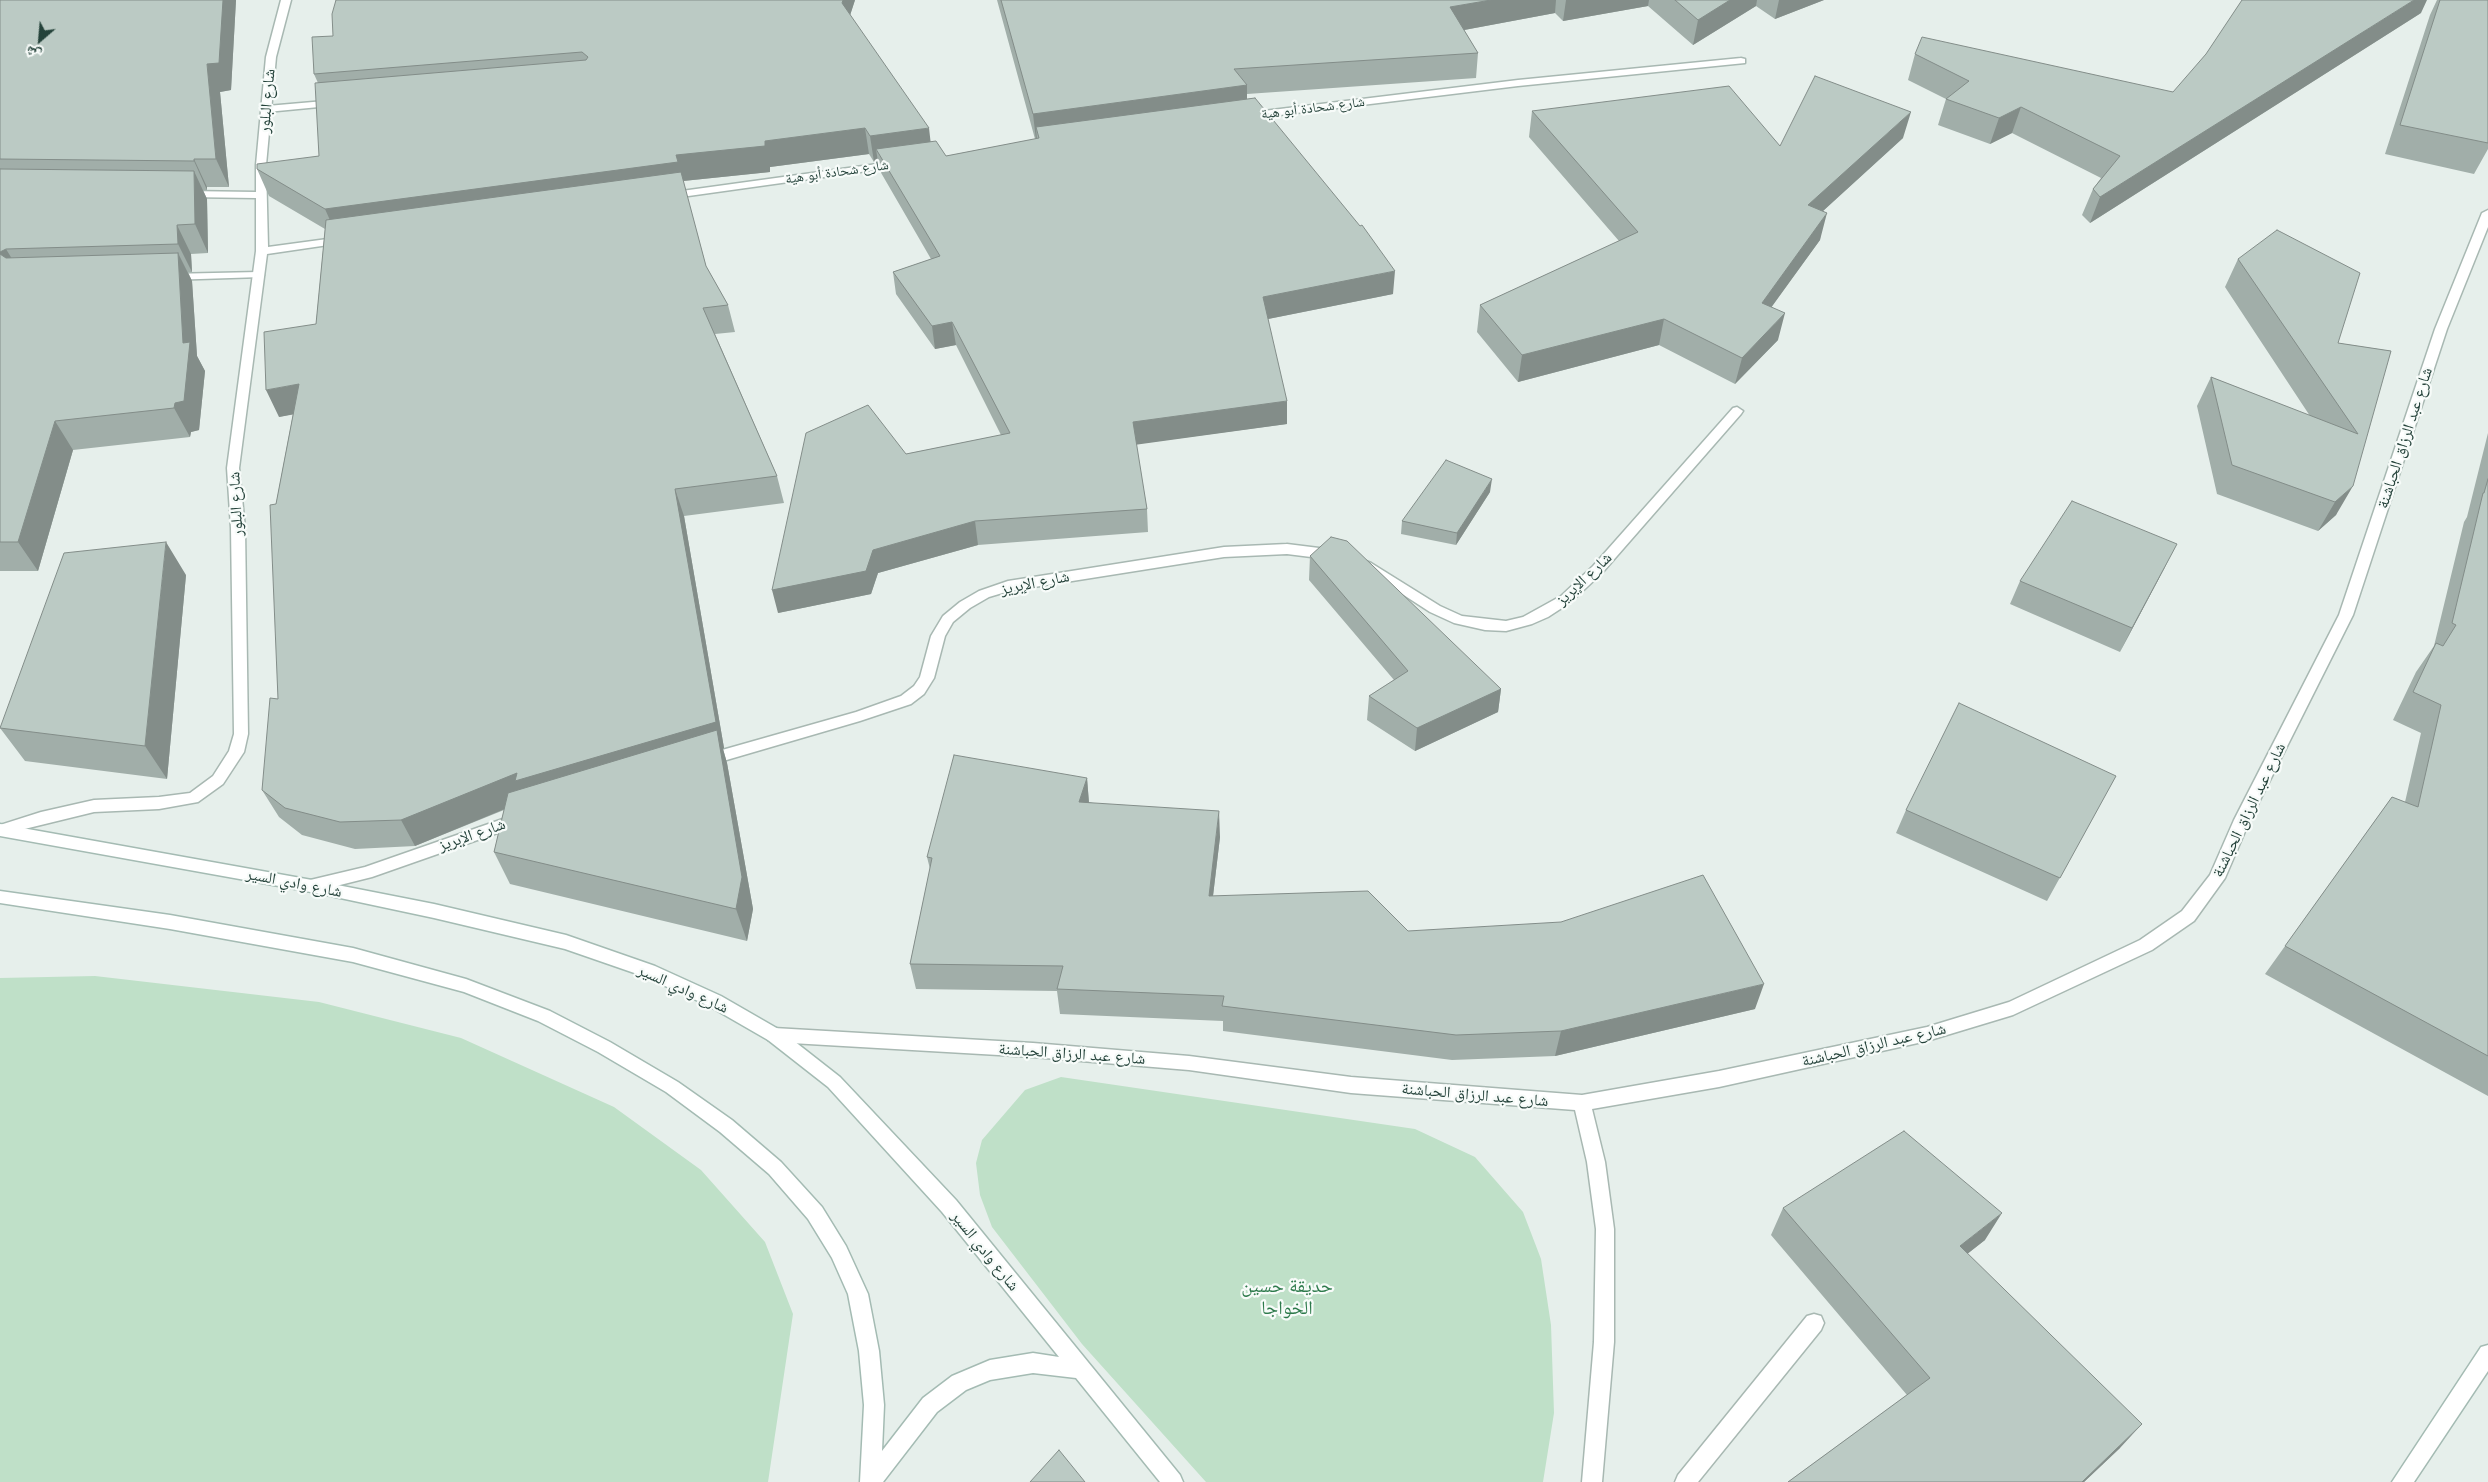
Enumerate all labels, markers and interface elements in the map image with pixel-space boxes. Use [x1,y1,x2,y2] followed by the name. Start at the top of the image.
[15,15,65,65] north arrow
[22,43,43,65] text: ش
[255,68,279,134] street label: شارع البلور
[1260,93,1366,123] street label: شارع شحادة أبو هية
[784,156,890,188] street label: شارع شحادة أبو هية
[2373,365,2437,511] street label: شارع عبد الرزاق الحباشنة
[225,471,247,537] street label: شارع البلور
[1552,548,1616,610] street label: شارع الإبريز
[999,567,1071,599] street label: شارع الإبريز
[2208,740,2290,880] street label: شارع عبد الرزاق الحباشنة
[436,815,508,855] street label: شارع الإبريز
[244,864,344,902] street label: شارع وادي السير
[635,960,731,1018] street label: شارع وادي السير
[1800,1019,1948,1071] street label: شارع عبد الرزاق الحباشنة
[998,1039,1146,1069] street label: شارع عبد الرزاق الحباشنة
[1401,1079,1549,1111] street label: شارع عبد الرزاق الحباشنة
[947,1207,1023,1295] street label: شارع وادي السير
[1241,1275,1333,1319] park label: حديقة حسين الخواجا

